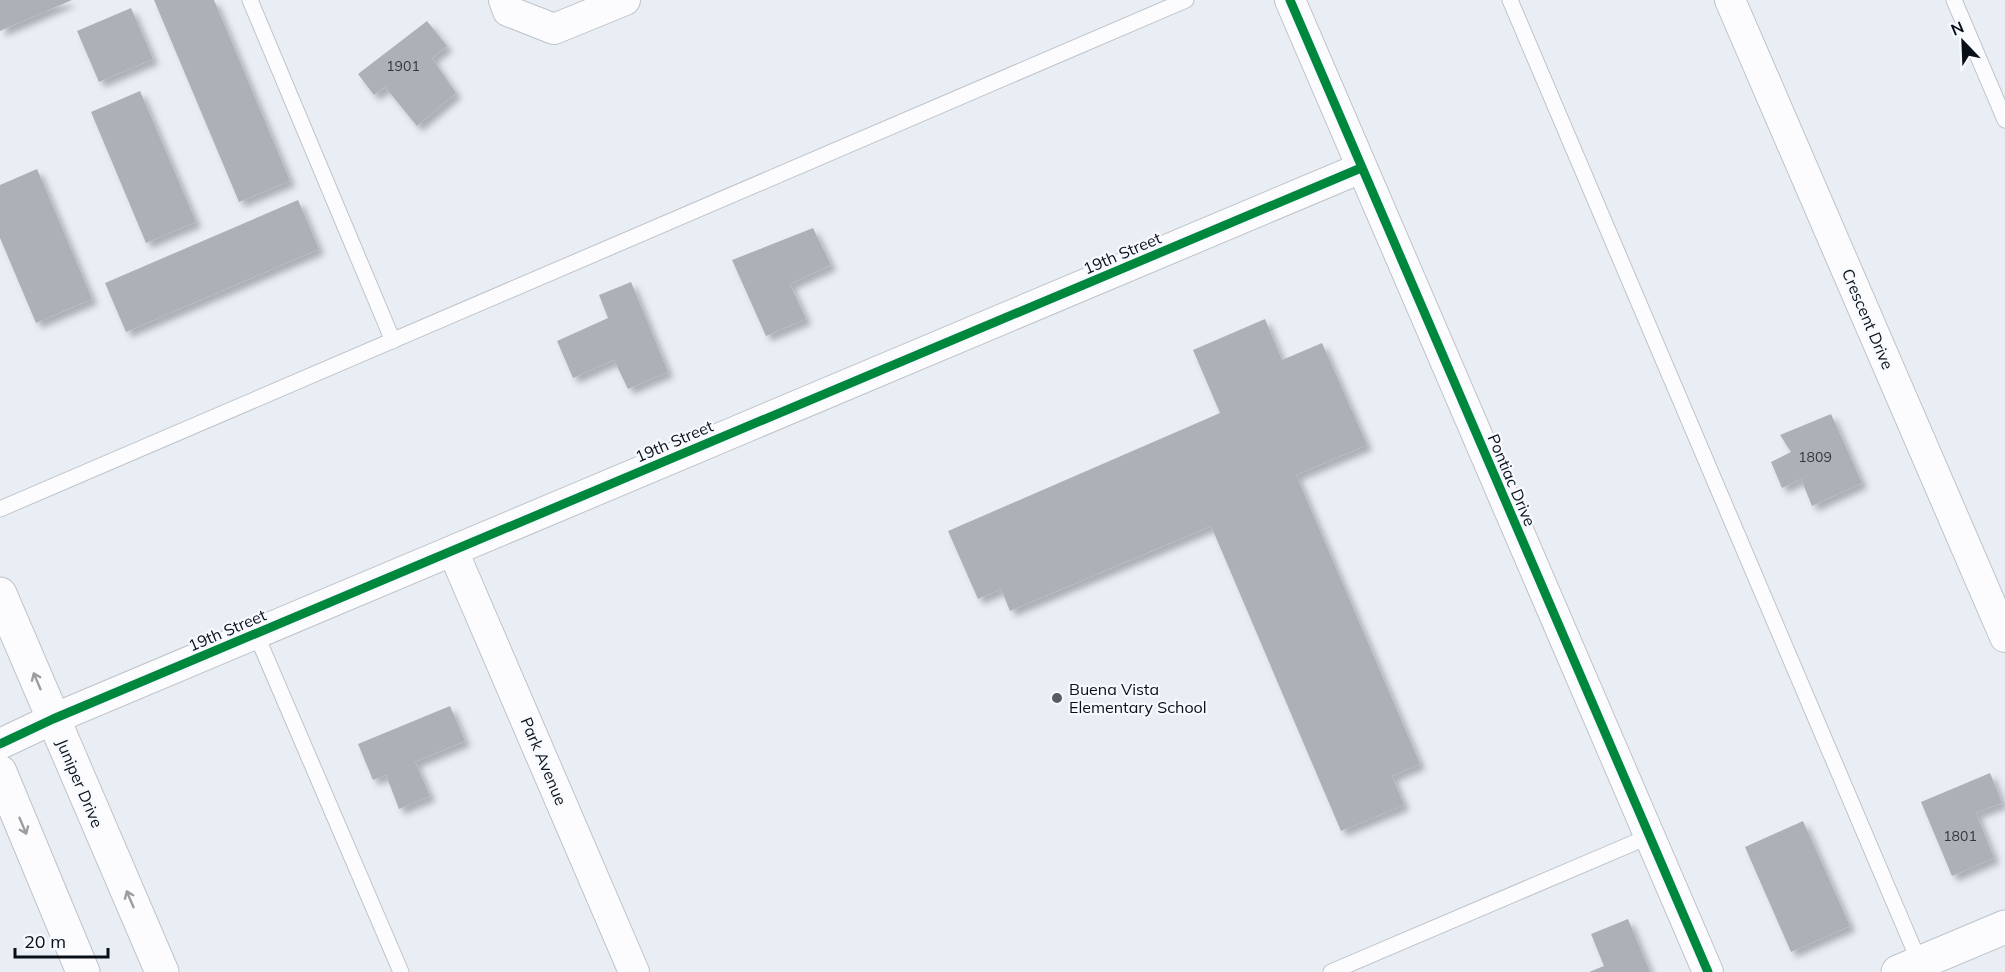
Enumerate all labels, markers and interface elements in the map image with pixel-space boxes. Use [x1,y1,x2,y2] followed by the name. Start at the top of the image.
[1933,12,1993,72] north arrow
[1948,17,1967,40] text: N
[386,57,420,75] house number: 1901
[1080,228,1164,278] street label: 19th Street
[1838,266,1898,372] street label: Crescent Drive
[632,416,716,466] street label: 19th Street
[1484,431,1540,529] street label: Pontiac Drive
[1798,448,1832,466] house number: 1809
[185,605,269,655] street label: 19th Street
[31,672,42,691] one-way arrow
[1069,679,1207,717] place label: Buena Vista Elementary School
[1050,691,1064,705] marker: Buena Vista Elementary School
[517,714,571,808] street label: Park Avenue
[52,736,108,830] street label: Juniper Drive
[18,817,29,835] one-way arrow
[1943,827,1977,845] house number: 1801
[124,890,135,909] one-way arrow
[15,921,108,959] scale bar
[24,930,66,953] text: 20 m

